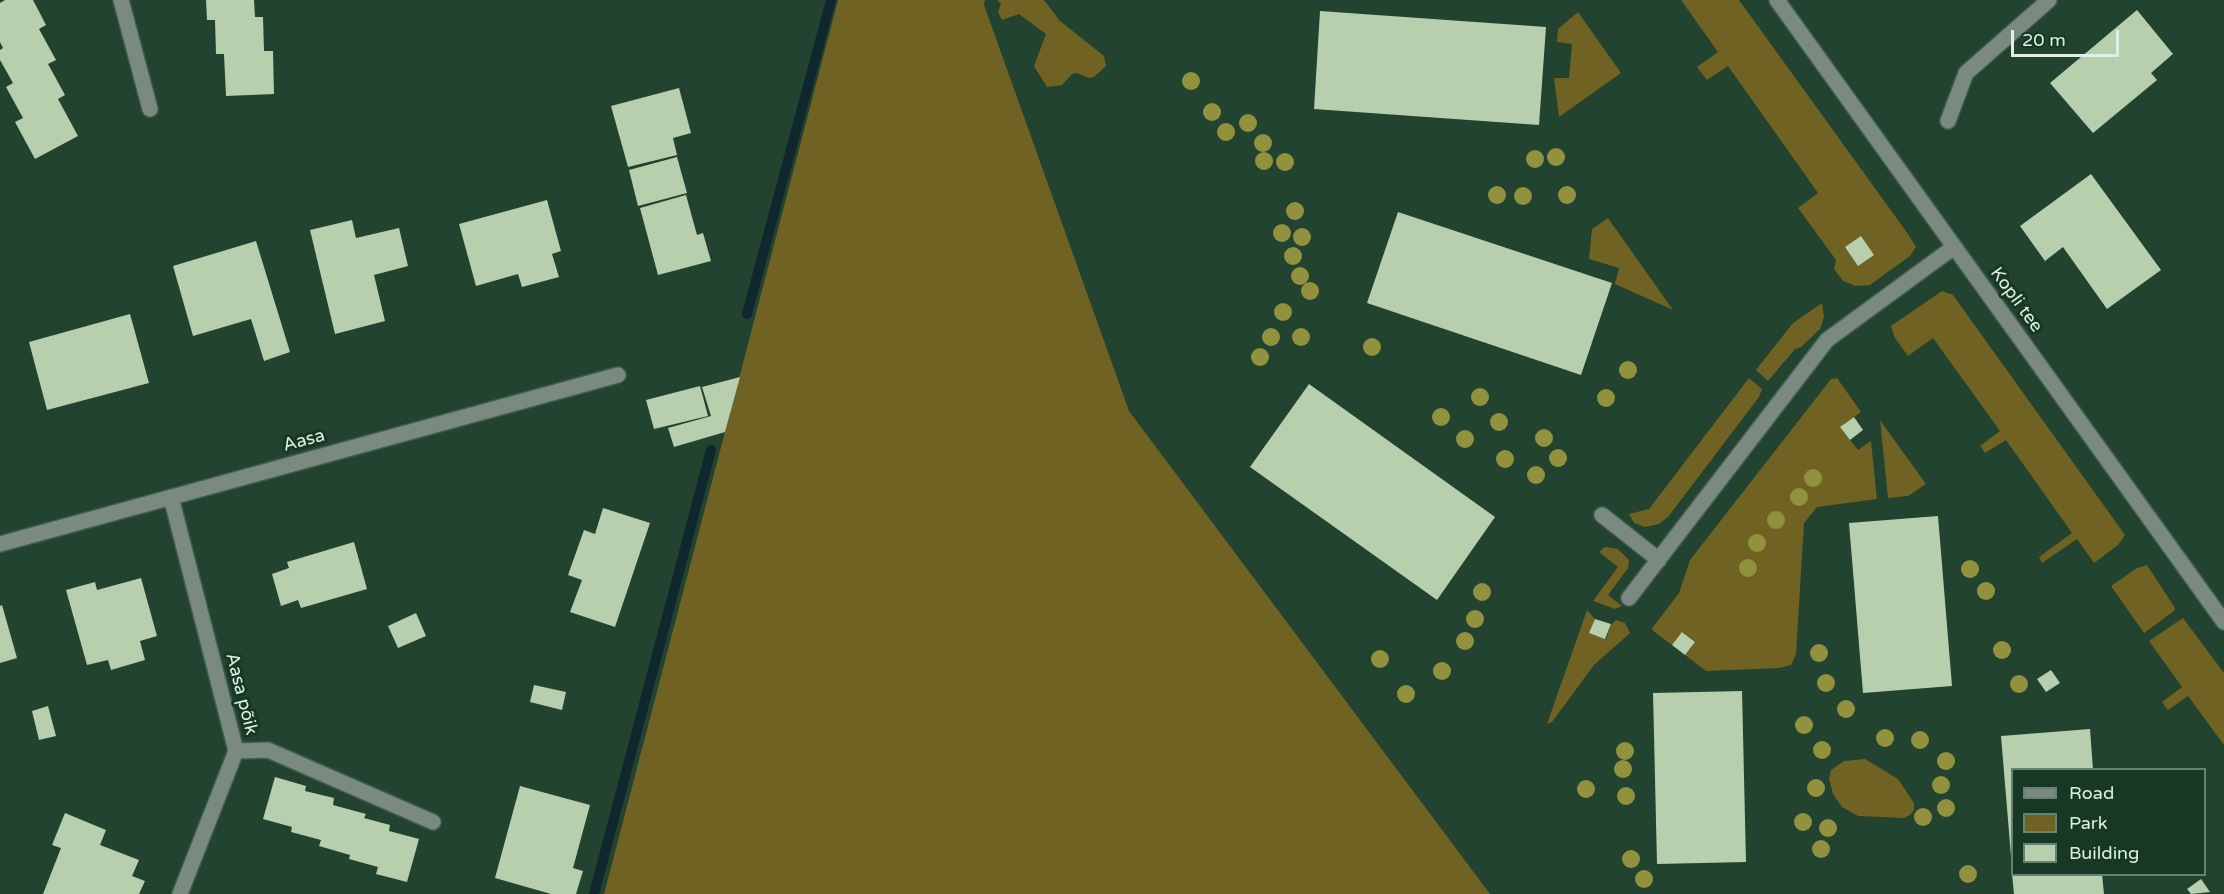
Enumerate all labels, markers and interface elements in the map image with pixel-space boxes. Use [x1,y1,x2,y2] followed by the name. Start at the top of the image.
[2014,18,2122,56] scale bar
[2022,29,2066,51] text: 20 m
[1985,263,2047,337] street label: Kopli tee
[281,425,327,457] street label: Aasa
[220,651,262,737] street label: Aasa põik
[2011,768,2206,876] legend
[2069,782,2114,804] text: Road
[2069,812,2107,834] text: Park
[2069,842,2139,864] text: Building

